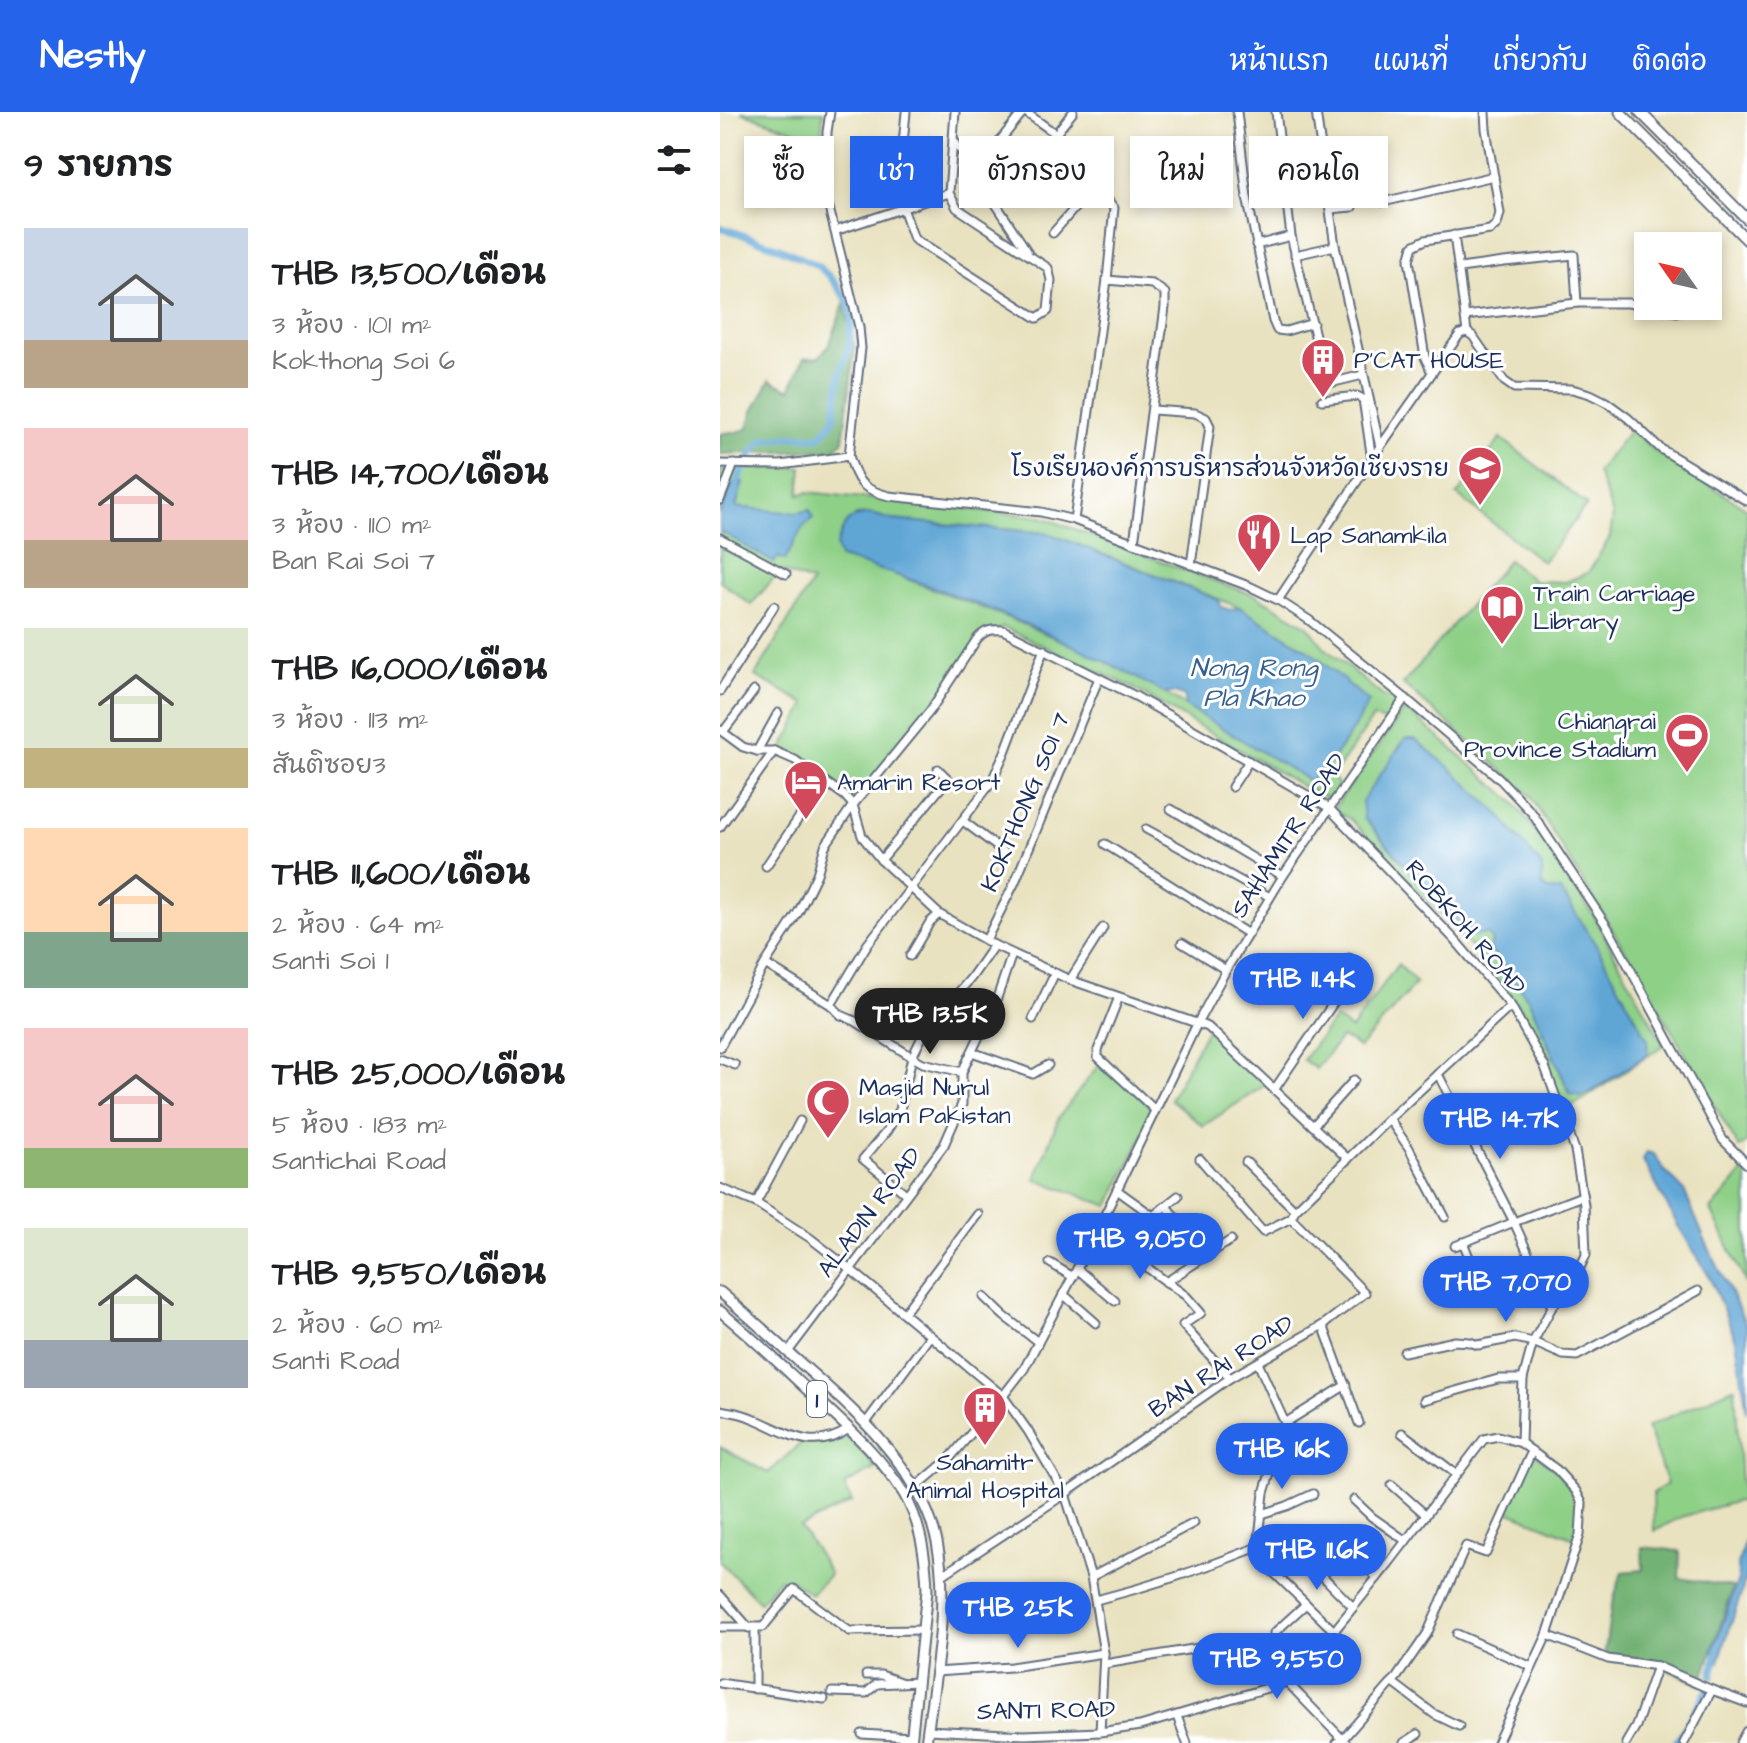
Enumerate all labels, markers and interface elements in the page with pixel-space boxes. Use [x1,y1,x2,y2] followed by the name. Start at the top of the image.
[40,30,146,82] text: Nestly
[1229,42,1329,81] text: หน้าแรก
[1373,42,1449,81] text: แผนที่
[1493,42,1588,81] text: เกี่ยวกับ
[1632,42,1707,81] text: ติดต่อ
[744,136,834,208] chip: ซื้อ
[850,136,943,208] chip: เช่า
[959,136,1114,208] chip: ตัวกรอง
[1130,136,1233,208] chip: ใหม่
[1249,136,1388,208] chip: คอนโด
[652,138,696,182] icon: filters
[24,142,173,190] text: 9 รายการ
[1634,232,1722,320] north arrow
[1634,232,1722,320] map controls
[272,250,546,298] text: THB 13,500/เดือน
[88,260,184,356] icon: home
[272,307,432,343] text: 3 ห้อง · 101 m²
[1299,336,1347,399] building icon: P'CAT HOUSE
[272,343,455,379] text: Kokthong Soi 6
[1354,344,1504,378] place label: P'CAT HOUSE
[1456,444,1504,507] school or university icon: โรงเรียนองค์การบริหารส่วนจังหวัดเชียงราย
[272,450,549,498] text: THB 14,700/เดือน
[1011,452,1449,486] place label: โรงเรียนองค์การบริหารส่วนจังหวัดเชียงราย
[88,460,184,556] icon: home
[272,507,432,543] text: 3 ห้อง · 110 m²
[1235,511,1283,574] restaurant icon: Lap Sanamkila
[1290,519,1447,553] place label: Lap Sanamkila
[272,543,435,579] text: Ban Rai Soi 7
[1533,577,1696,640] place label: Train Carriage Library
[1478,583,1526,646] library icon: Train Carriage Library
[272,645,548,693] text: THB 16,000/เดือน
[1190,650,1319,716] water label: Nong Rong Pla Khao
[88,660,184,756] icon: home
[272,702,428,738] text: 3 ห้อง · 113 m²
[1464,705,1656,767] place label: Chiangrai Province Stadium
[973,707,1079,897] street label: KOKTHONG SOI 7
[1663,711,1711,774] sports icon: Chiangrai Province Stadium
[272,747,386,783] text: สันติซอย3
[1223,747,1355,924] street label: SAHAMITR ROAD
[782,758,830,821] hotel icon: Amarin Resort
[837,766,1001,800] place label: Amarin Resort
[272,850,530,898] text: THB 11,600/เดือน
[1397,853,1534,1003] street label: ROBKOH ROAD
[88,860,184,956] icon: home
[272,907,444,943] text: 2 ห้อง · 64 m²
[272,943,389,979] text: Santi Soi 1
[1211,953,1395,1021] pin: THB 11.4K
[1251,961,1355,997] text: THB 11.4K
[838,988,1022,1056] pin: THB 13.5K
[872,996,988,1032] text: THB 13.5K
[272,1050,565,1098] text: THB 25,000/เดือน
[88,1060,184,1156] icon: home
[859,1071,1011,1133] place label: Masjid Nurul Islam Pakistan
[804,1077,852,1140] mosque icon: Masjid Nurul Islam Pakistan
[1408,1093,1592,1161] pin: THB 14.7K
[1441,1101,1559,1137] text: THB 14.7K
[272,1107,447,1143] text: 5 ห้อง · 183 m²
[809,1140,930,1285] street label: ALADIN ROAD
[272,1143,446,1179] text: Santichai Road
[1048,1213,1232,1281] pin: THB 9,050
[1074,1221,1206,1257] text: THB 9,050
[272,1250,546,1298] text: THB 9,550/เดือน
[1414,1256,1598,1324] pin: THB 7,070
[88,1260,184,1356] icon: home
[1441,1264,1571,1300] text: THB 7,070
[272,1307,443,1343] text: 2 ห้อง · 60 m²
[1142,1307,1301,1427] street label: BAN RAI ROAD
[272,1343,400,1379] text: Santi Road
[807,1381,827,1417] road number: 1
[961,1384,1009,1447] building icon: Sahamitr Animal Hospital
[1208,1423,1356,1491] pin: THB 16K
[1234,1431,1330,1467] text: THB 16K
[906,1446,1064,1508] place label: Sahamitr Animal Hospital
[1225,1524,1409,1592] pin: THB 11.6K
[1265,1532,1369,1568] text: THB 11.6K
[944,1582,1092,1650] pin: THB 25K
[963,1590,1073,1626] text: THB 25K
[1185,1633,1369,1701] pin: THB 9,550
[1210,1641,1344,1677] text: THB 9,550
[977,1693,1115,1729] street label: SANTI ROAD

